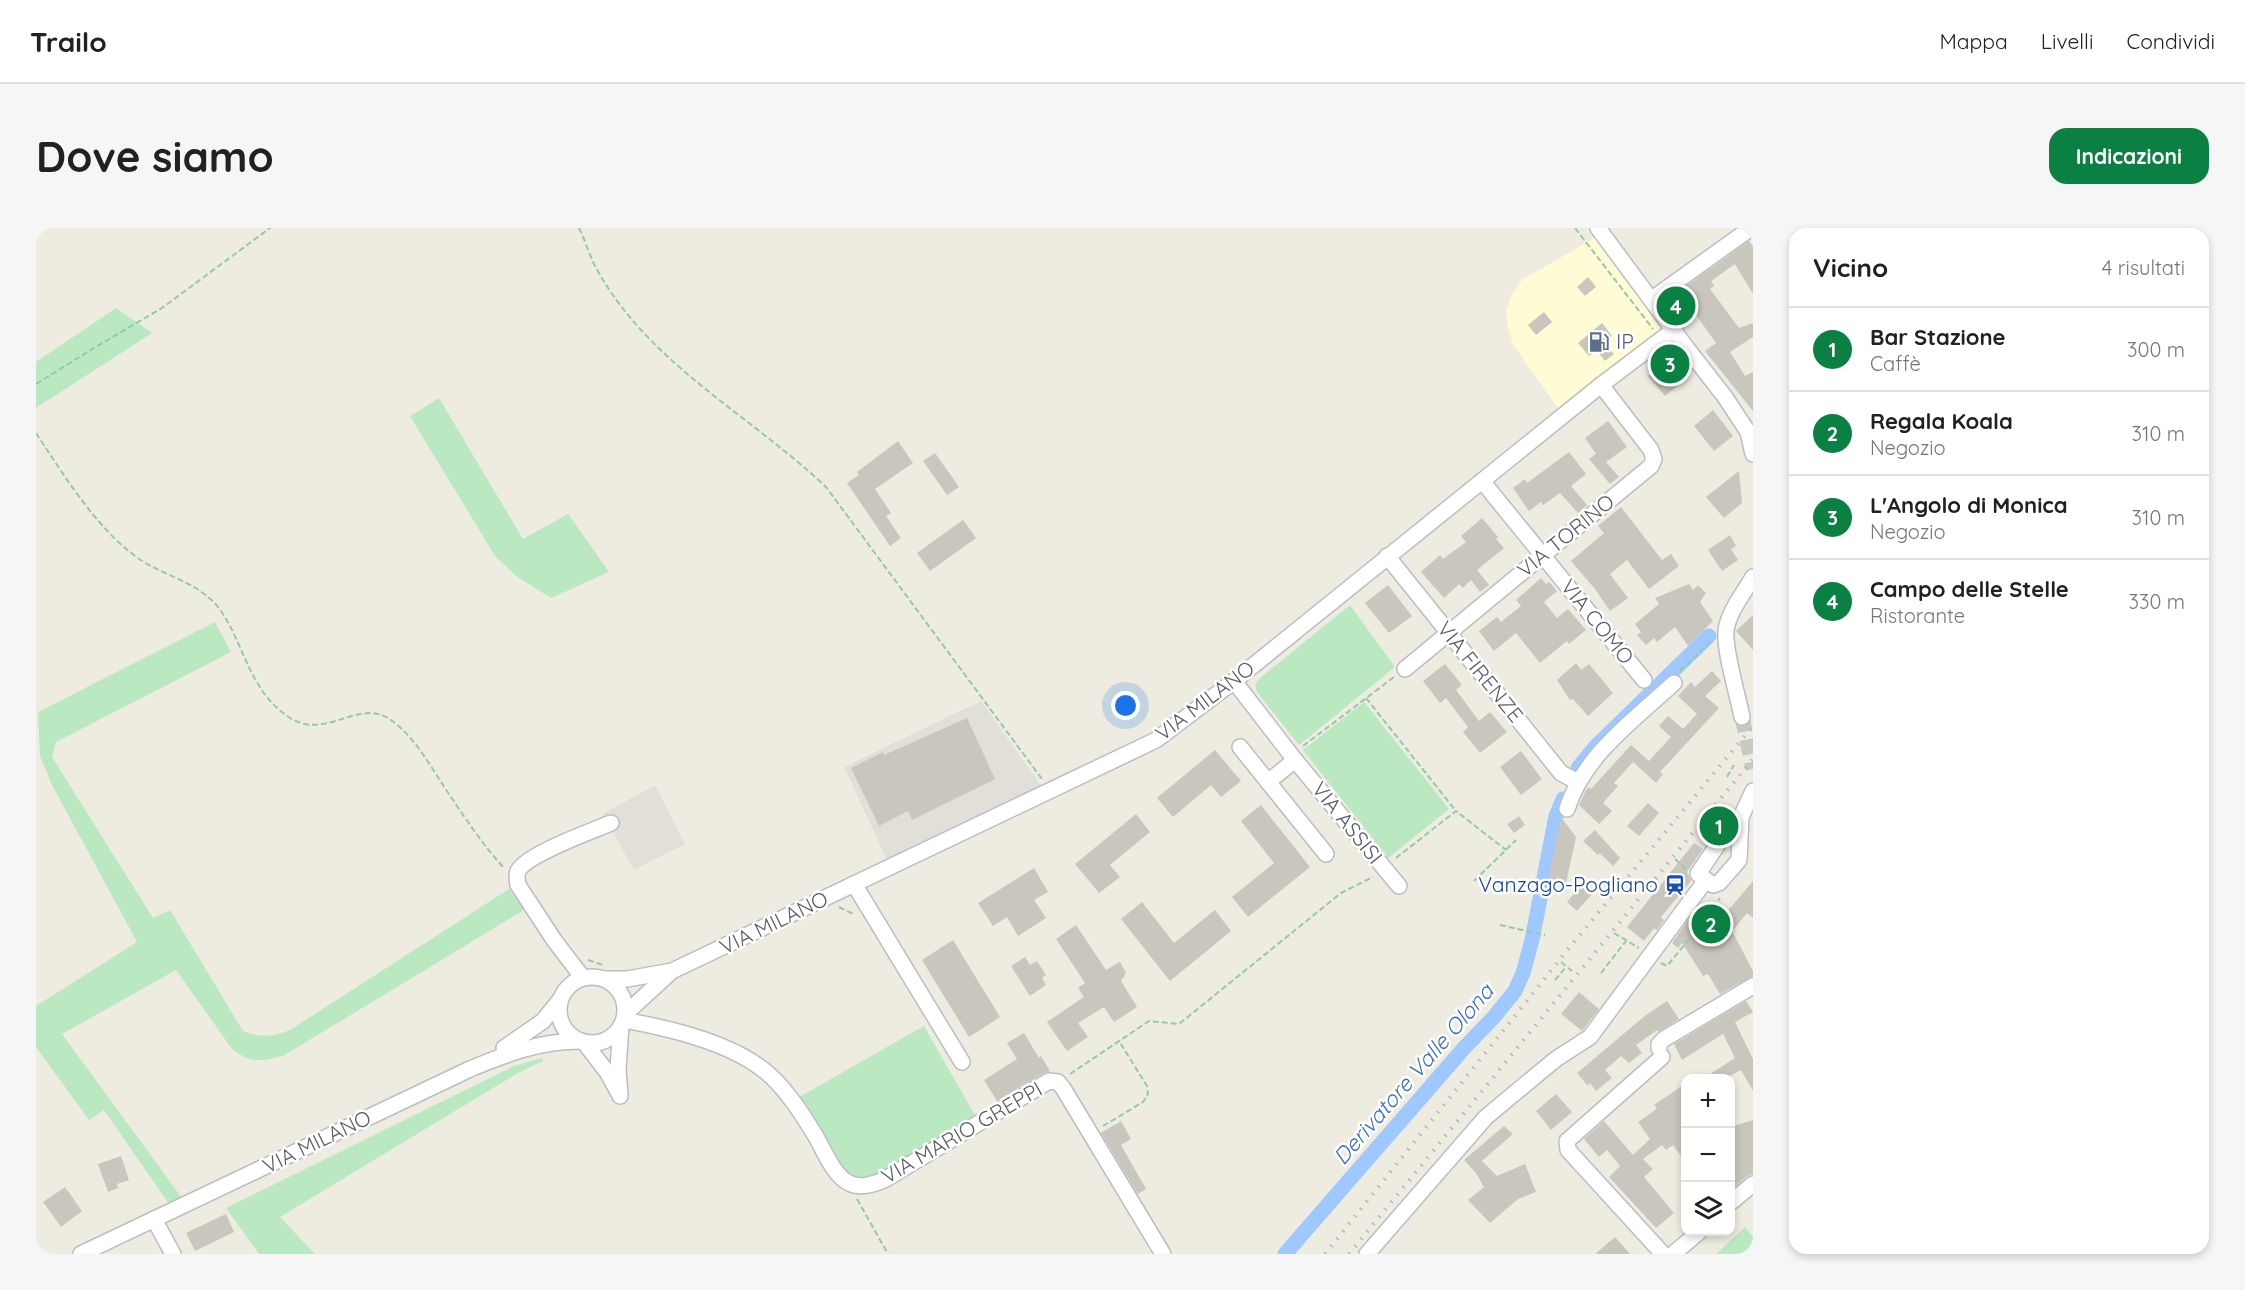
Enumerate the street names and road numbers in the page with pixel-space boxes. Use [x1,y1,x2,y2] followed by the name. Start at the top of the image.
[1511,488,1619,582] street label: VIA TORINO
[1556,574,1640,669] street label: VIA COMO
[1432,616,1529,727] street label: VIA FIRENZE
[1150,655,1259,746] street label: VIA MILANO
[1307,776,1389,869] street label: VIA ASSISI
[715,885,832,959] street label: VIA MILANO
[876,1075,1047,1189] street label: VIA MARIO GREPPI
[258,1104,375,1178] street label: VIA MILANO

